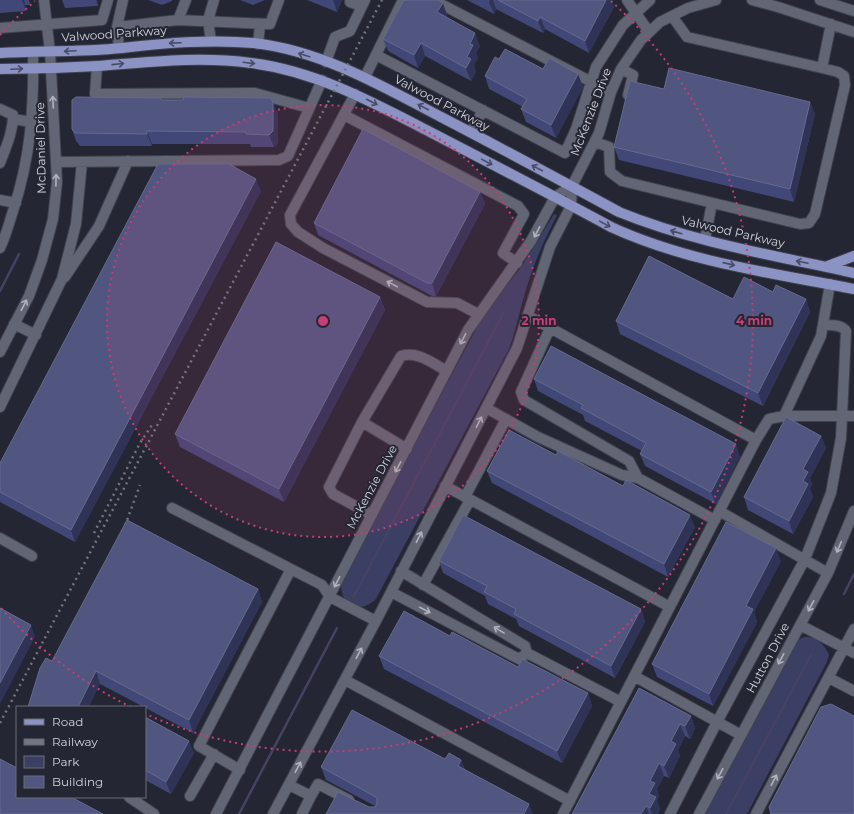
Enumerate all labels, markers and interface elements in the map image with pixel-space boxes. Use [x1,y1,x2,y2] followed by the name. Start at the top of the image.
[61,22,168,45] street label: Valwood Parkway
[169,39,182,46] one-way arrow
[64,47,77,54] one-way arrow
[298,51,311,58] one-way arrow
[242,59,255,66] one-way arrow
[111,60,124,68] one-way arrow
[10,65,23,72] one-way arrow
[567,66,614,158] street label: McKenzie Drive
[392,71,493,134] street label: Valwood Parkway
[49,96,56,109] one-way arrow
[365,99,377,106] one-way arrow
[32,102,49,194] street label: McDaniel Drive
[417,103,429,110] one-way arrow
[481,158,493,166] one-way arrow
[532,164,544,171] one-way arrow
[53,174,60,187] one-way arrow
[680,212,787,251] street label: Valwood Parkway
[599,221,611,228] one-way arrow
[532,225,540,237] one-way arrow
[669,228,682,235] one-way arrow
[796,257,809,265] one-way arrow
[722,260,735,268] one-way arrow
[387,280,399,287] one-way arrow
[21,299,29,311] one-way arrow
[522,313,556,328] text: 2 min
[736,313,772,328] text: 4 min
[316,314,330,328] centre of rings
[459,332,466,344] one-way arrow
[475,416,483,428] one-way arrow
[343,442,400,531] street label: McKenzie Drive
[393,461,401,473] one-way arrow
[416,531,423,543] one-way arrow
[835,541,843,553] one-way arrow
[333,576,341,588] one-way arrow
[806,600,814,612] one-way arrow
[419,607,431,615] one-way arrow
[743,620,792,695] street label: Hutton Drive
[493,625,505,633] one-way arrow
[356,647,363,659] one-way arrow
[777,653,785,665] one-way arrow
[16,706,146,798] legend
[52,714,83,729] text: Road
[52,734,98,749] text: Railway
[52,754,80,769] text: Park
[295,761,302,773] one-way arrow
[716,768,724,780] one-way arrow
[52,774,103,789] text: Building
[771,774,779,786] one-way arrow

